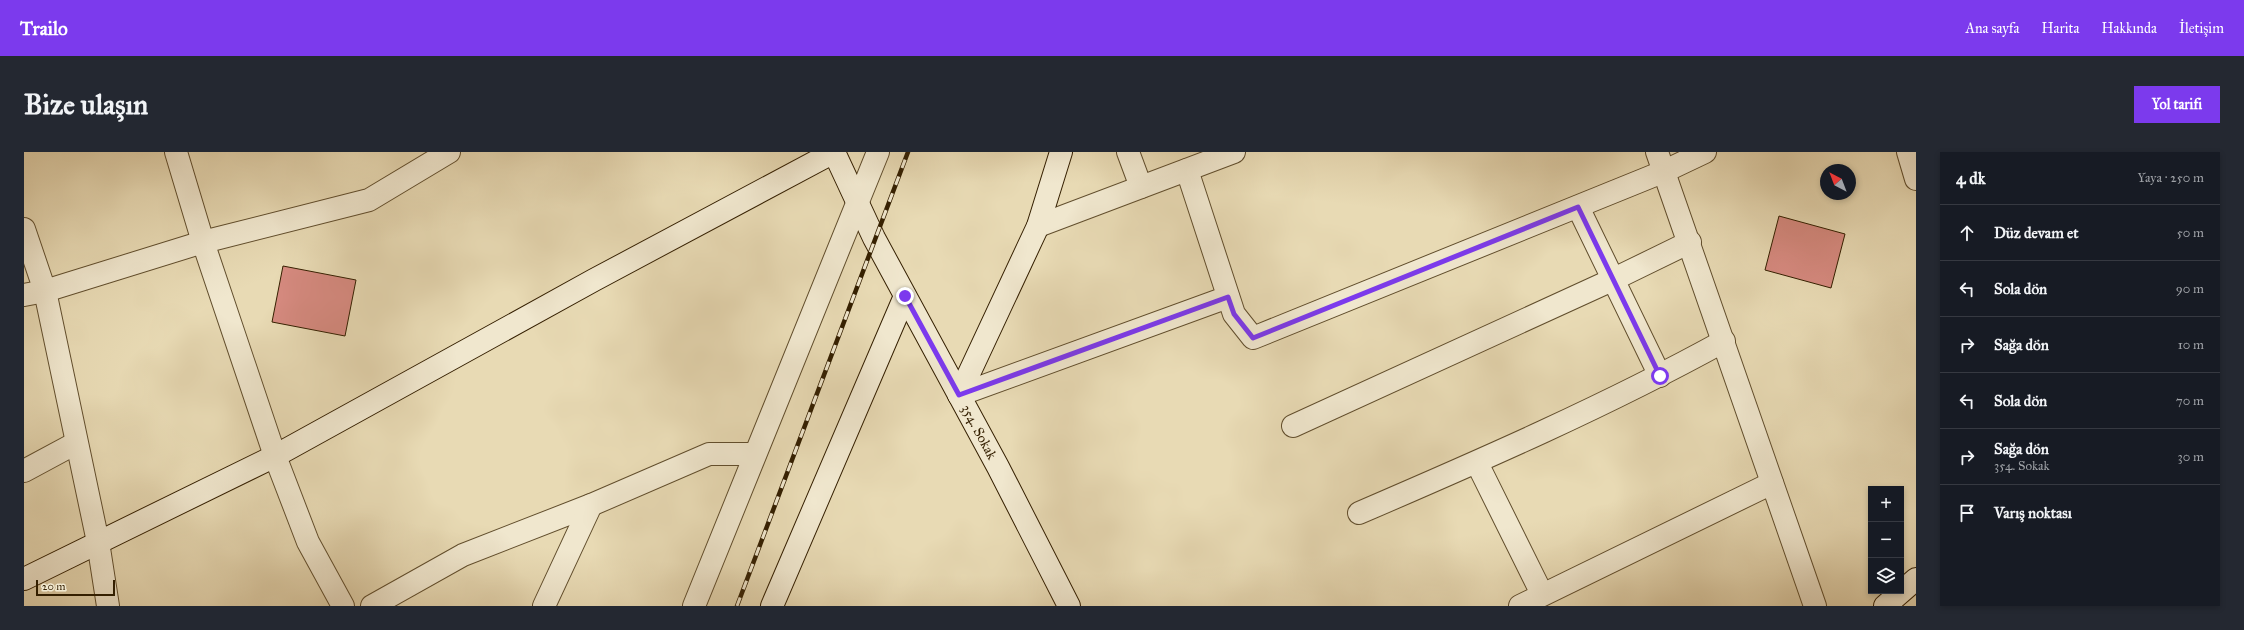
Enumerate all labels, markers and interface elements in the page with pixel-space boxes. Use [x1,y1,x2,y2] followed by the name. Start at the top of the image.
[20,17,68,40] text: Trailo
[1966,20,2019,37] text: Ana sayfa
[2041,20,2079,37] text: Harita
[2101,20,2157,37] text: Hakkında
[2179,20,2224,37] text: İletişim
[2134,86,2220,123] button: Yol tarifi
[24,87,148,122] text: Bize ulaşın
[1820,164,1856,200] north arrow
[1956,168,1986,189] text: 4 dk
[2138,170,2204,186] text: Yaya · 250 m
[1956,222,1978,244] icon: ahead
[1994,224,2079,242] text: Düz devam et
[2177,225,2204,241] text: 50 m
[1956,278,1978,300] icon: left
[1994,280,2047,298] text: Sola dön
[2176,281,2204,297] text: 90 m
[896,287,914,305] route end
[1956,334,1978,356] icon: right
[1994,336,2049,354] text: Sağa dön
[2178,337,2204,353] text: 10 m
[1651,367,1669,385] route start
[1956,390,1978,412] icon: left
[1994,392,2047,410] text: Sola dön
[2176,393,2204,409] text: 70 m
[957,402,1001,463] street label: 354. Sokak
[1994,440,2049,458] text: Sağa dön
[1956,446,1978,468] icon: right
[2178,449,2204,465] text: 30 m
[1994,458,2050,474] text: 354. Sokak
[1868,486,1904,594] map controls
[1868,486,1904,522] button: +
[1956,502,1978,524] icon: arrive
[1994,504,2072,522] text: Varış noktası
[1868,522,1904,558] button: −
[1868,558,1904,594] button: layers
[36,578,115,597] scale bar
[42,580,65,593] text: 20 m

